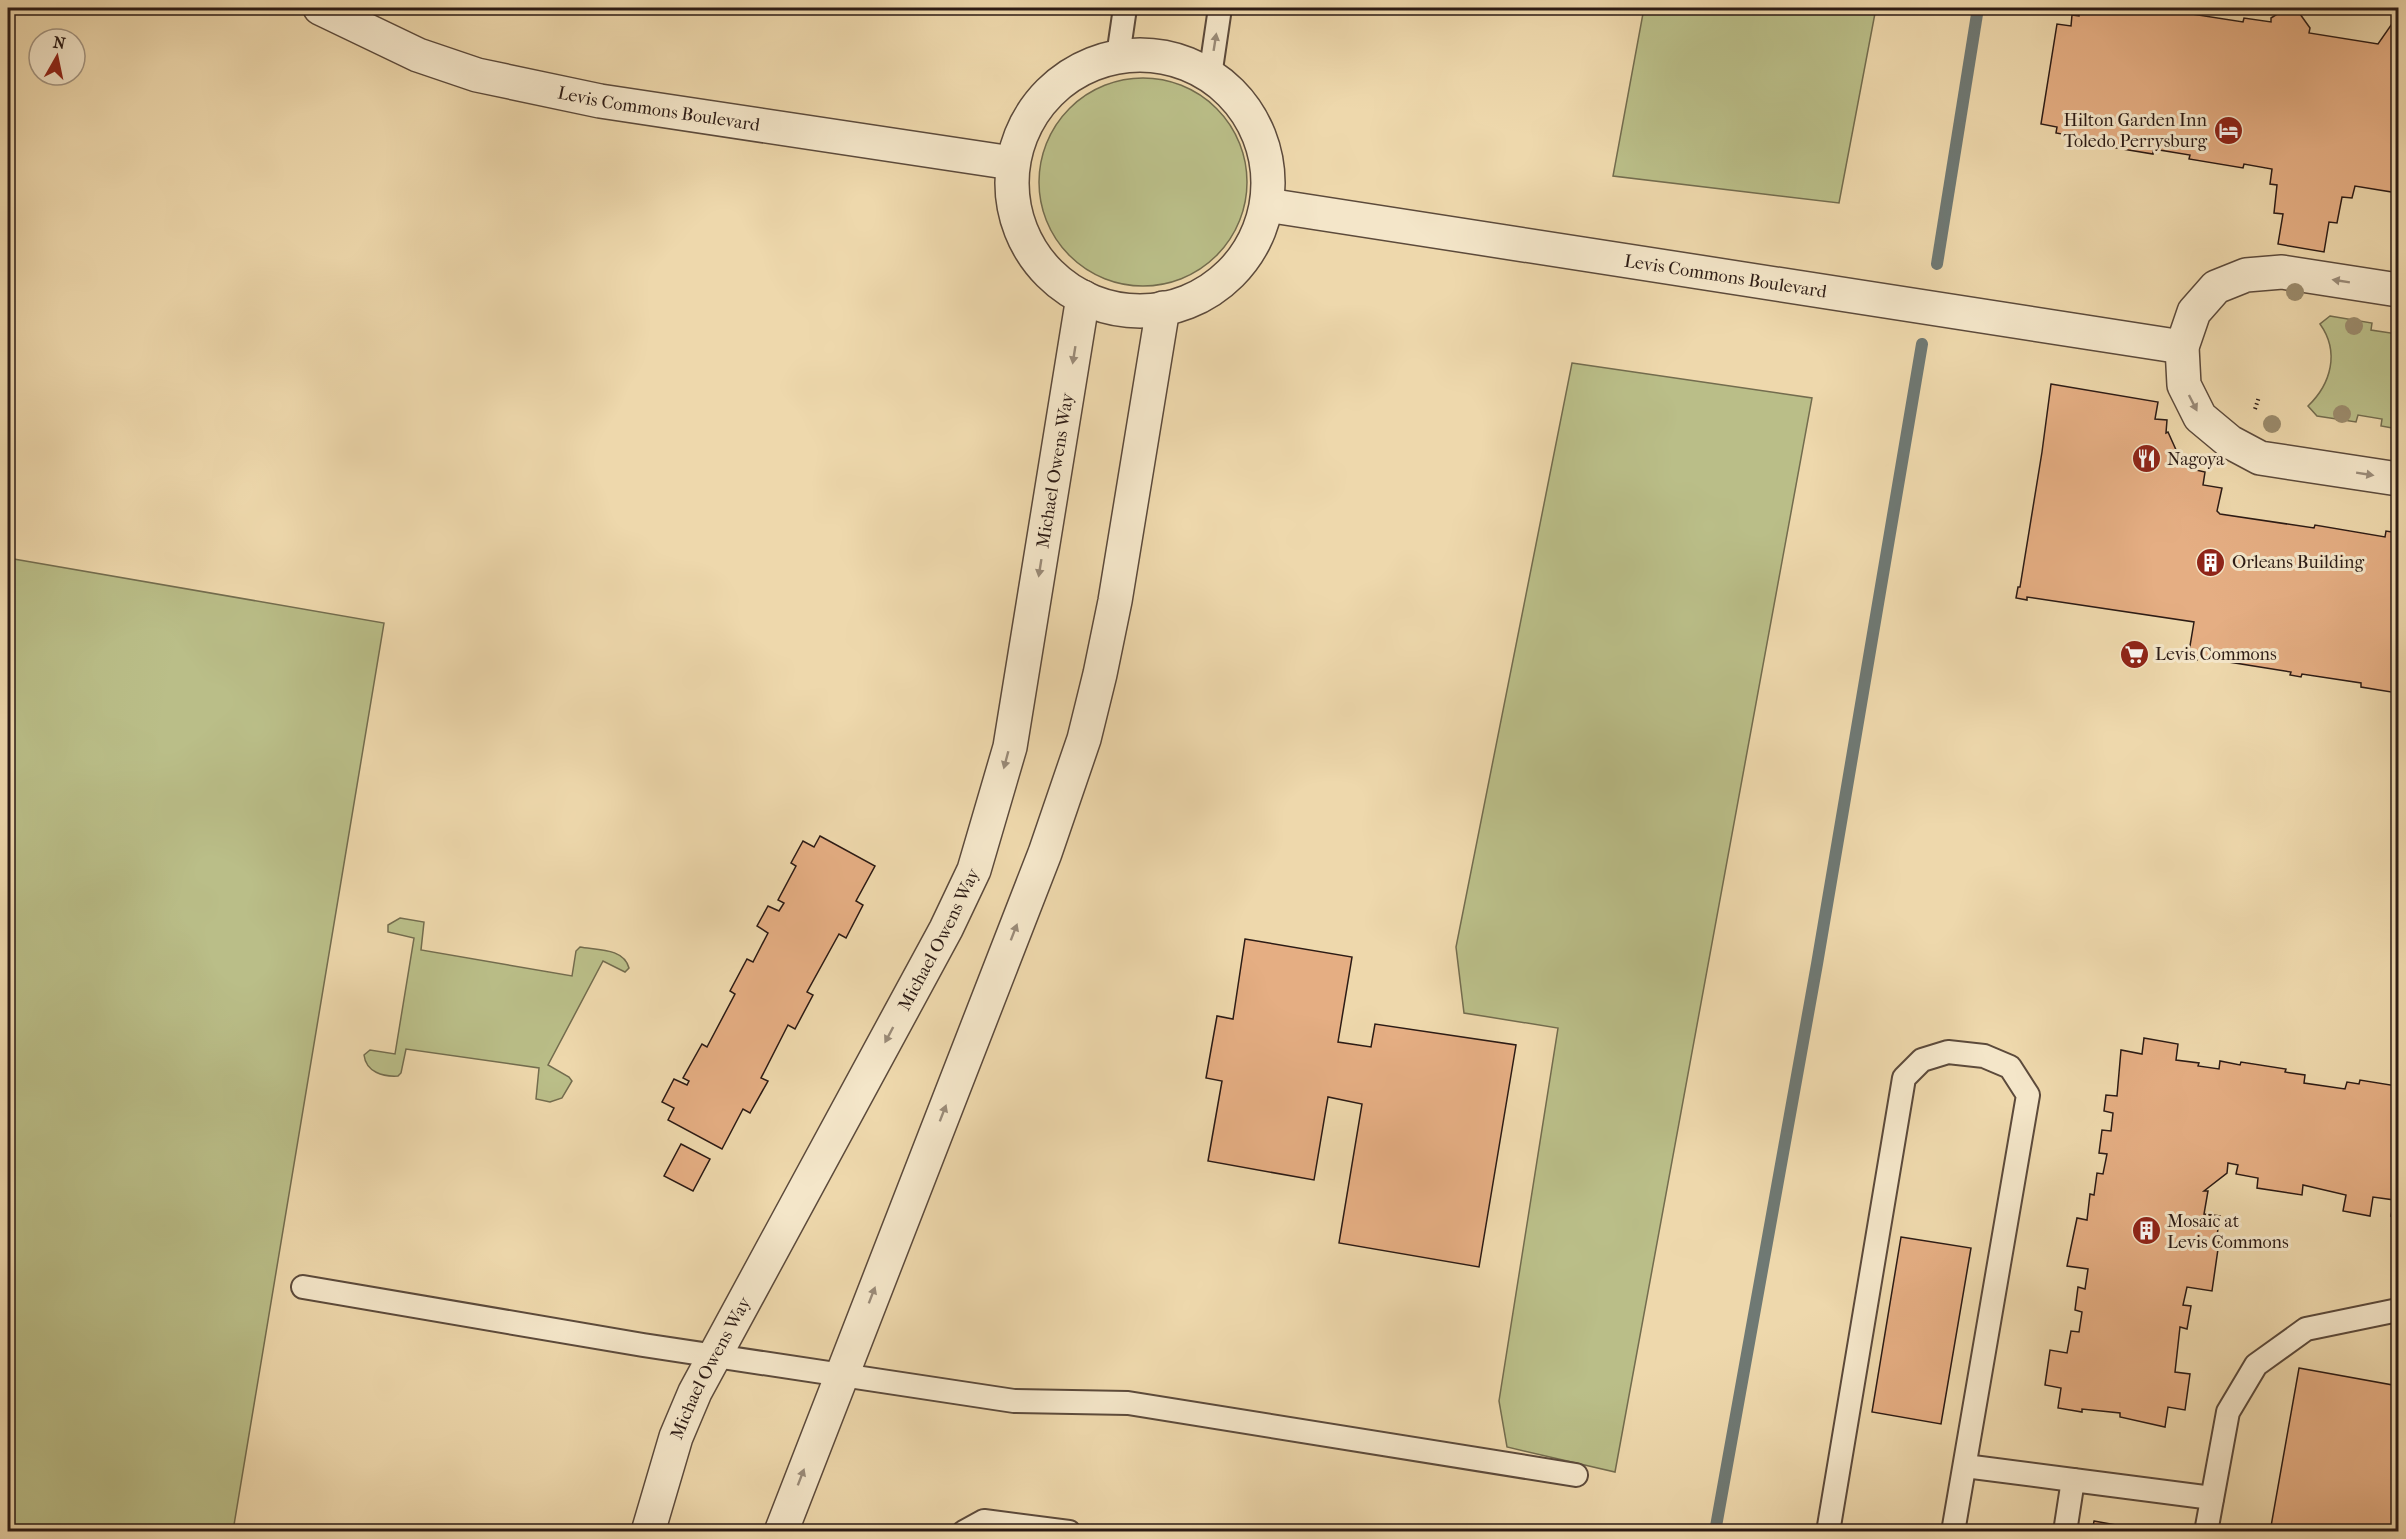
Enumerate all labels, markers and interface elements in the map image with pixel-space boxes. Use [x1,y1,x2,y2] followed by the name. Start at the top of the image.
[27,27,87,87] north arrow
[52,32,68,53] text: N
[1210,32,1219,51] one-way arrow
[556,82,761,136] street label: Levis Commons Boulevard
[2063,110,2208,152] place label: Hilton Garden Inn Toledo Perrysburg
[2212,114,2244,146] hotel icon: Hilton Garden Inn Toledo Perrysburg
[1623,251,1828,303] street label: Levis Commons Boulevard
[2331,276,2350,285] one-way arrow
[1070,345,1079,364] one-way arrow
[1032,390,1078,550] street label: Michael Owens Way
[2188,395,2197,412] one-way arrow
[2130,443,2162,475] restaurant icon: Nagoya
[2167,449,2225,470] place label: Nagoya
[2356,469,2375,478] one-way arrow
[2195,546,2227,578] building icon: Orleans Building
[2232,552,2364,573] place label: Orleans Building
[1035,559,1044,578] one-way arrow
[2118,638,2150,670] supermarket icon: Levis Commons
[2155,644,2277,665] place label: Levis Commons
[1001,751,1011,769] one-way arrow
[894,864,985,1014] street label: Michael Owens Way
[1010,923,1019,941] one-way arrow
[884,1026,894,1043] one-way arrow
[938,1104,948,1122] one-way arrow
[2167,1211,2289,1253] place label: Mosaic at Levis Commons
[2130,1215,2162,1247] building icon: Mosaic at Levis Commons
[868,1286,877,1304] one-way arrow
[666,1292,756,1443] street label: Michael Owens Way
[797,1468,807,1486] one-way arrow

